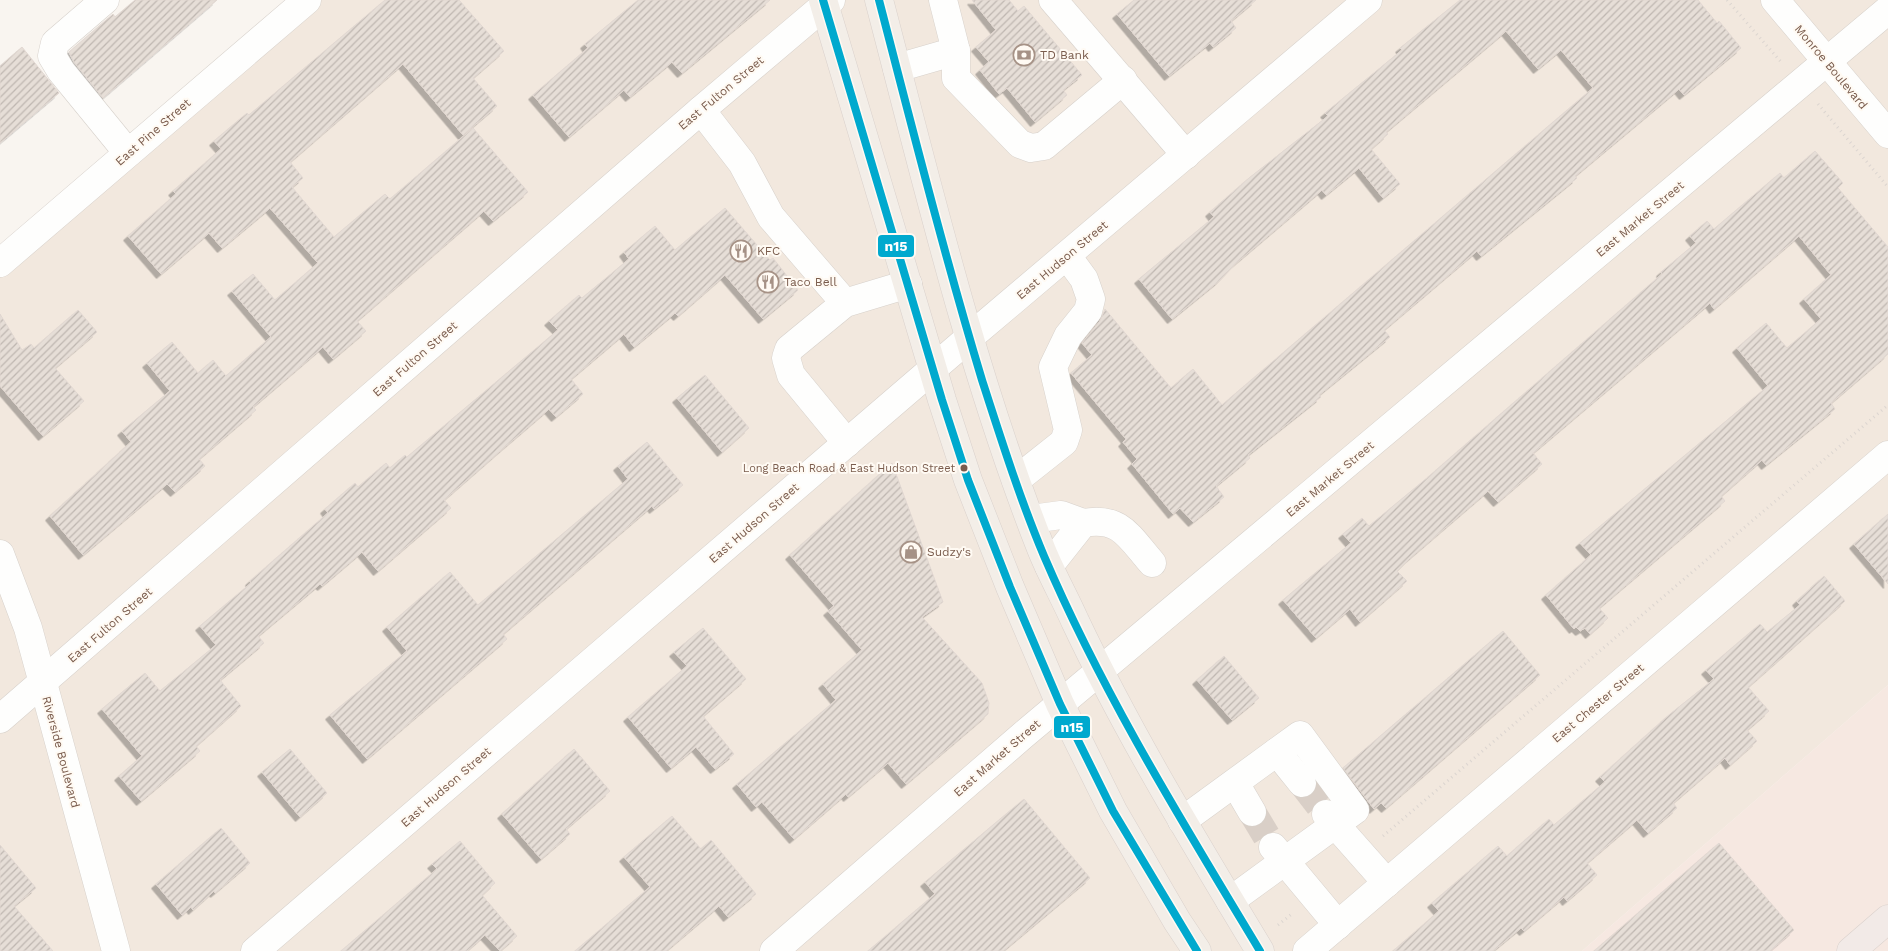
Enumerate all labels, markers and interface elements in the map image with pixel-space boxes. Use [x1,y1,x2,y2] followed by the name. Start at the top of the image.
[1792,22,1870,112] street label: Monroe Boulevard
[1012,43,1036,67] bank icon: TD Bank
[1040,48,1089,62] place label: TD Bank
[675,53,767,133] street label: East Fulton Street
[113,96,193,168] street label: East Pine Street
[1593,178,1687,260] street label: East Market Street
[1014,218,1110,302] street label: East Hudson Street
[877,234,915,258] line badge: n15
[885,238,907,254] text: n15
[729,239,753,263] restaurant icon: KFC
[757,244,780,258] place label: KFC
[756,270,780,294] restaurant icon: Taco Bell
[784,275,837,289] place label: Taco Bell
[370,318,460,400] street label: East Fulton Street
[1283,438,1377,520] street label: East Market Street
[743,462,955,475] place label: Long Beach Road & East Hudson Street
[959,463,969,473] marker: Long Beach Road & East Hudson Street
[706,480,802,566] street label: East Hudson Street
[899,540,923,564] shop icon: Sudzy's
[927,545,971,559] place label: Sudzy's
[65,584,155,666] street label: East Fulton Street
[1549,660,1647,746] street label: East Chester Street
[39,695,83,809] street label: Riverside Boulevard
[1053,715,1091,739] line badge: n15
[951,717,1043,799] street label: East Market Street
[1061,719,1083,735] text: n15
[398,744,494,830] street label: East Hudson Street

